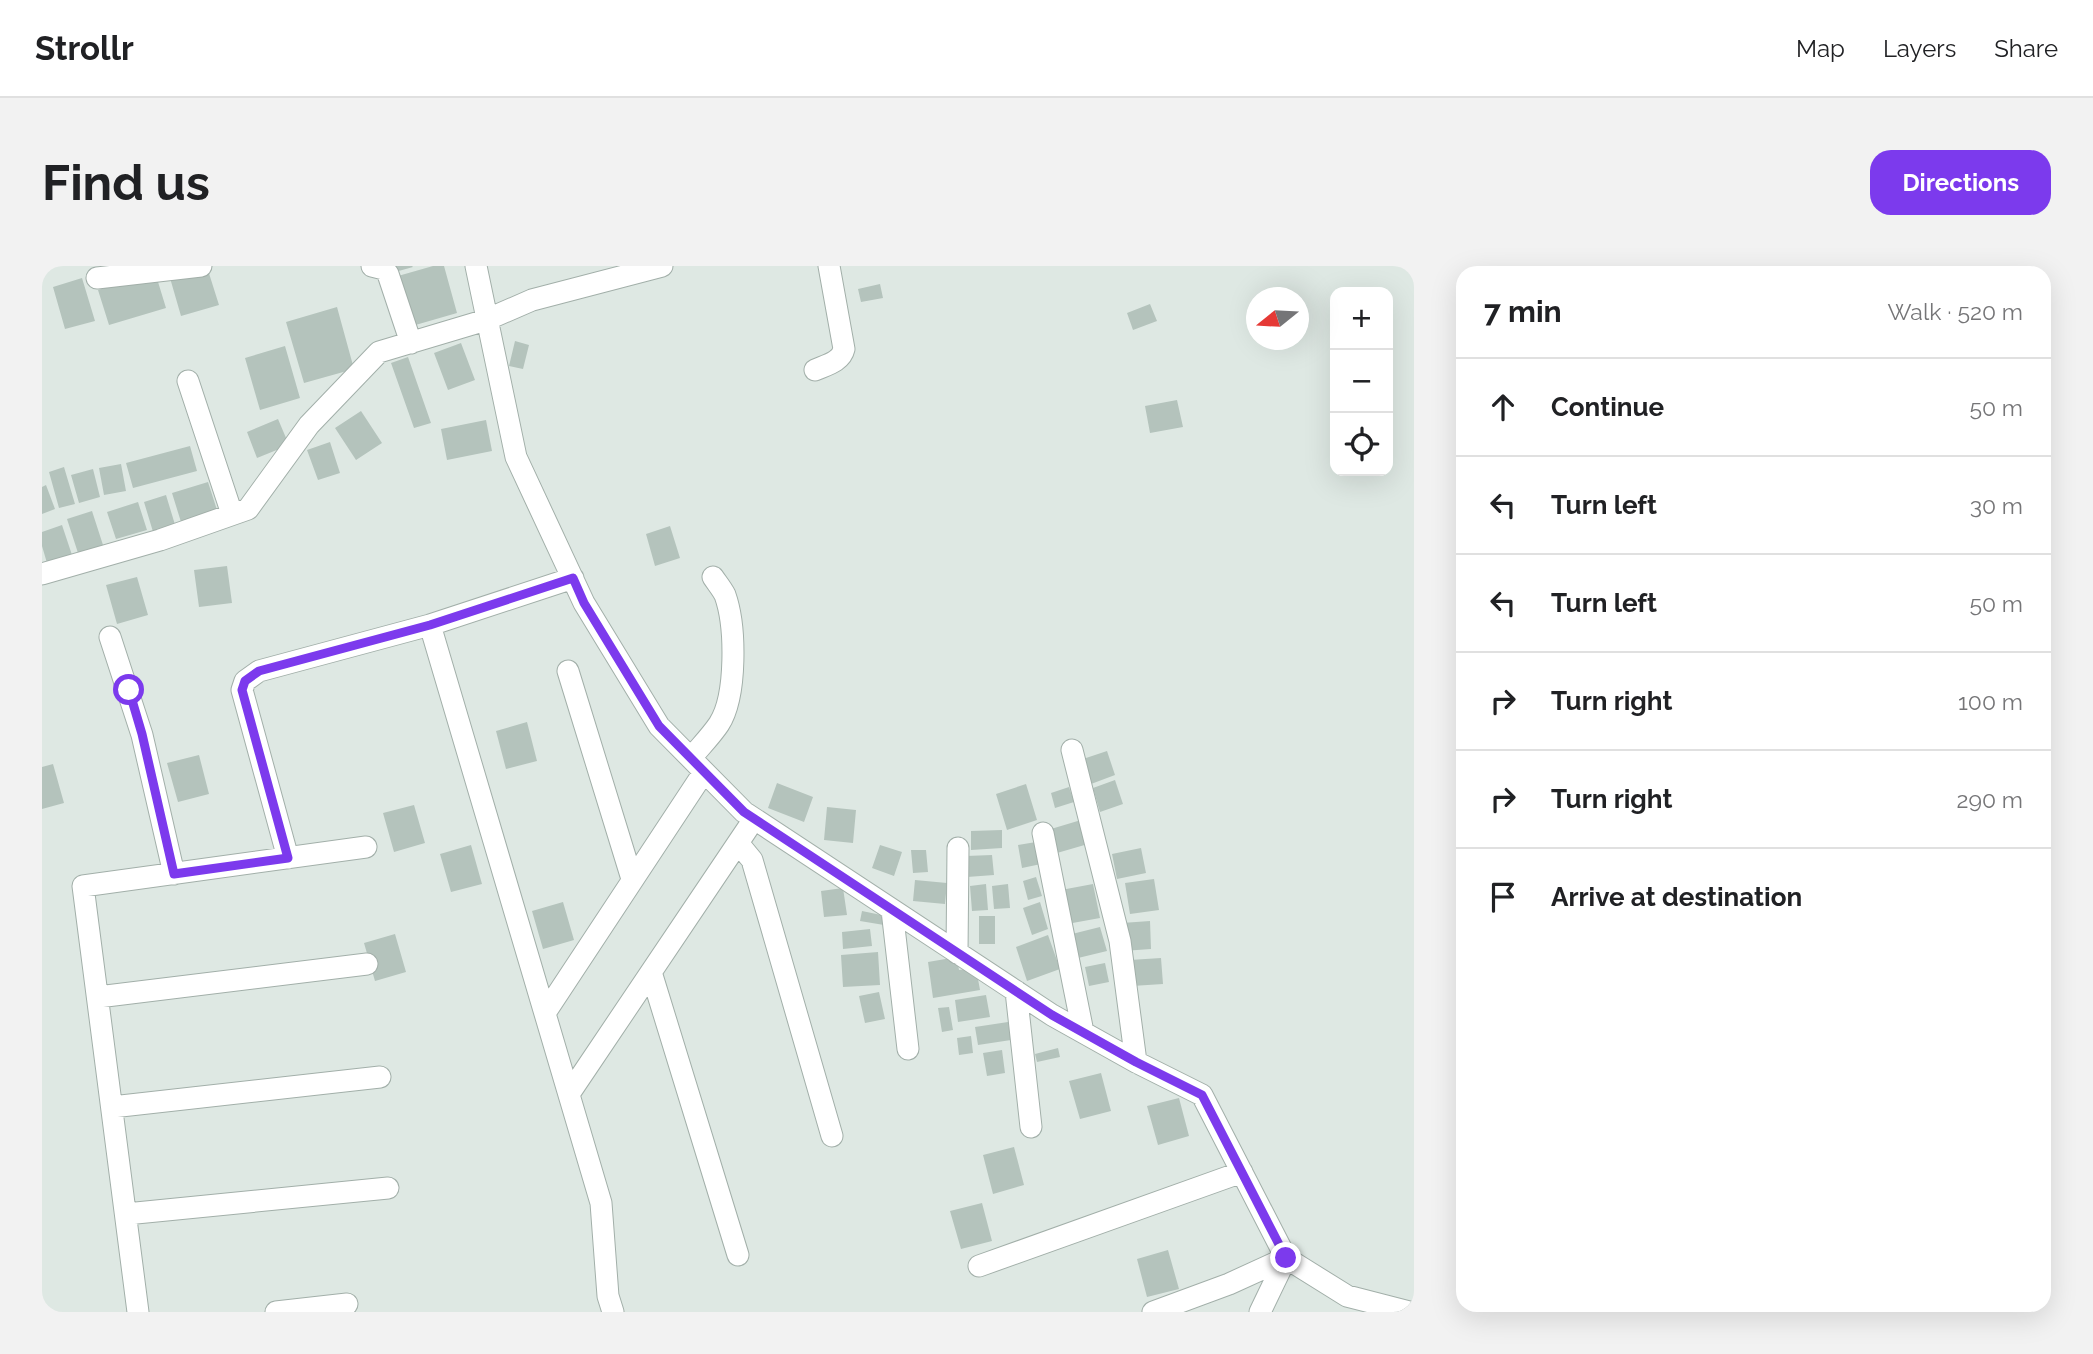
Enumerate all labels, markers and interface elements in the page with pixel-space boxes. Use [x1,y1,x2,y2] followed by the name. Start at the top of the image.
[35,29,134,68] text: Strollr
[1796,34,1845,63] text: Map
[1883,34,1956,63] text: Layers
[1994,34,2058,63] text: Share
[1870,150,2051,215] button: Directions
[42,154,210,211] text: Find us
[1246,287,1309,350] north arrow
[1330,287,1393,476] map controls
[1330,287,1393,350] button: +
[1484,294,1562,329] text: 7 min
[1888,298,2023,325] text: Walk · 520 m
[1330,350,1393,413] button: −
[1484,388,1522,426] icon: ahead
[1551,392,1664,422] text: Continue
[1969,394,2023,421] text: 50 m
[1330,413,1393,476] button: locate
[1484,486,1522,524] icon: left
[1551,490,1657,520] text: Turn left
[1970,492,2023,519] text: 30 m
[1484,584,1522,622] icon: left
[1551,588,1657,618] text: Turn left
[1969,590,2023,617] text: 50 m
[113,674,144,705] route start
[1484,682,1522,720] icon: right
[1551,686,1672,716] text: Turn right
[1958,688,2023,715] text: 100 m
[1484,780,1522,818] icon: right
[1551,784,1672,814] text: Turn right
[1956,786,2023,813] text: 290 m
[1484,878,1522,916] icon: arrive
[1551,882,1802,912] text: Arrive at destination
[1270,1242,1301,1273] route end

